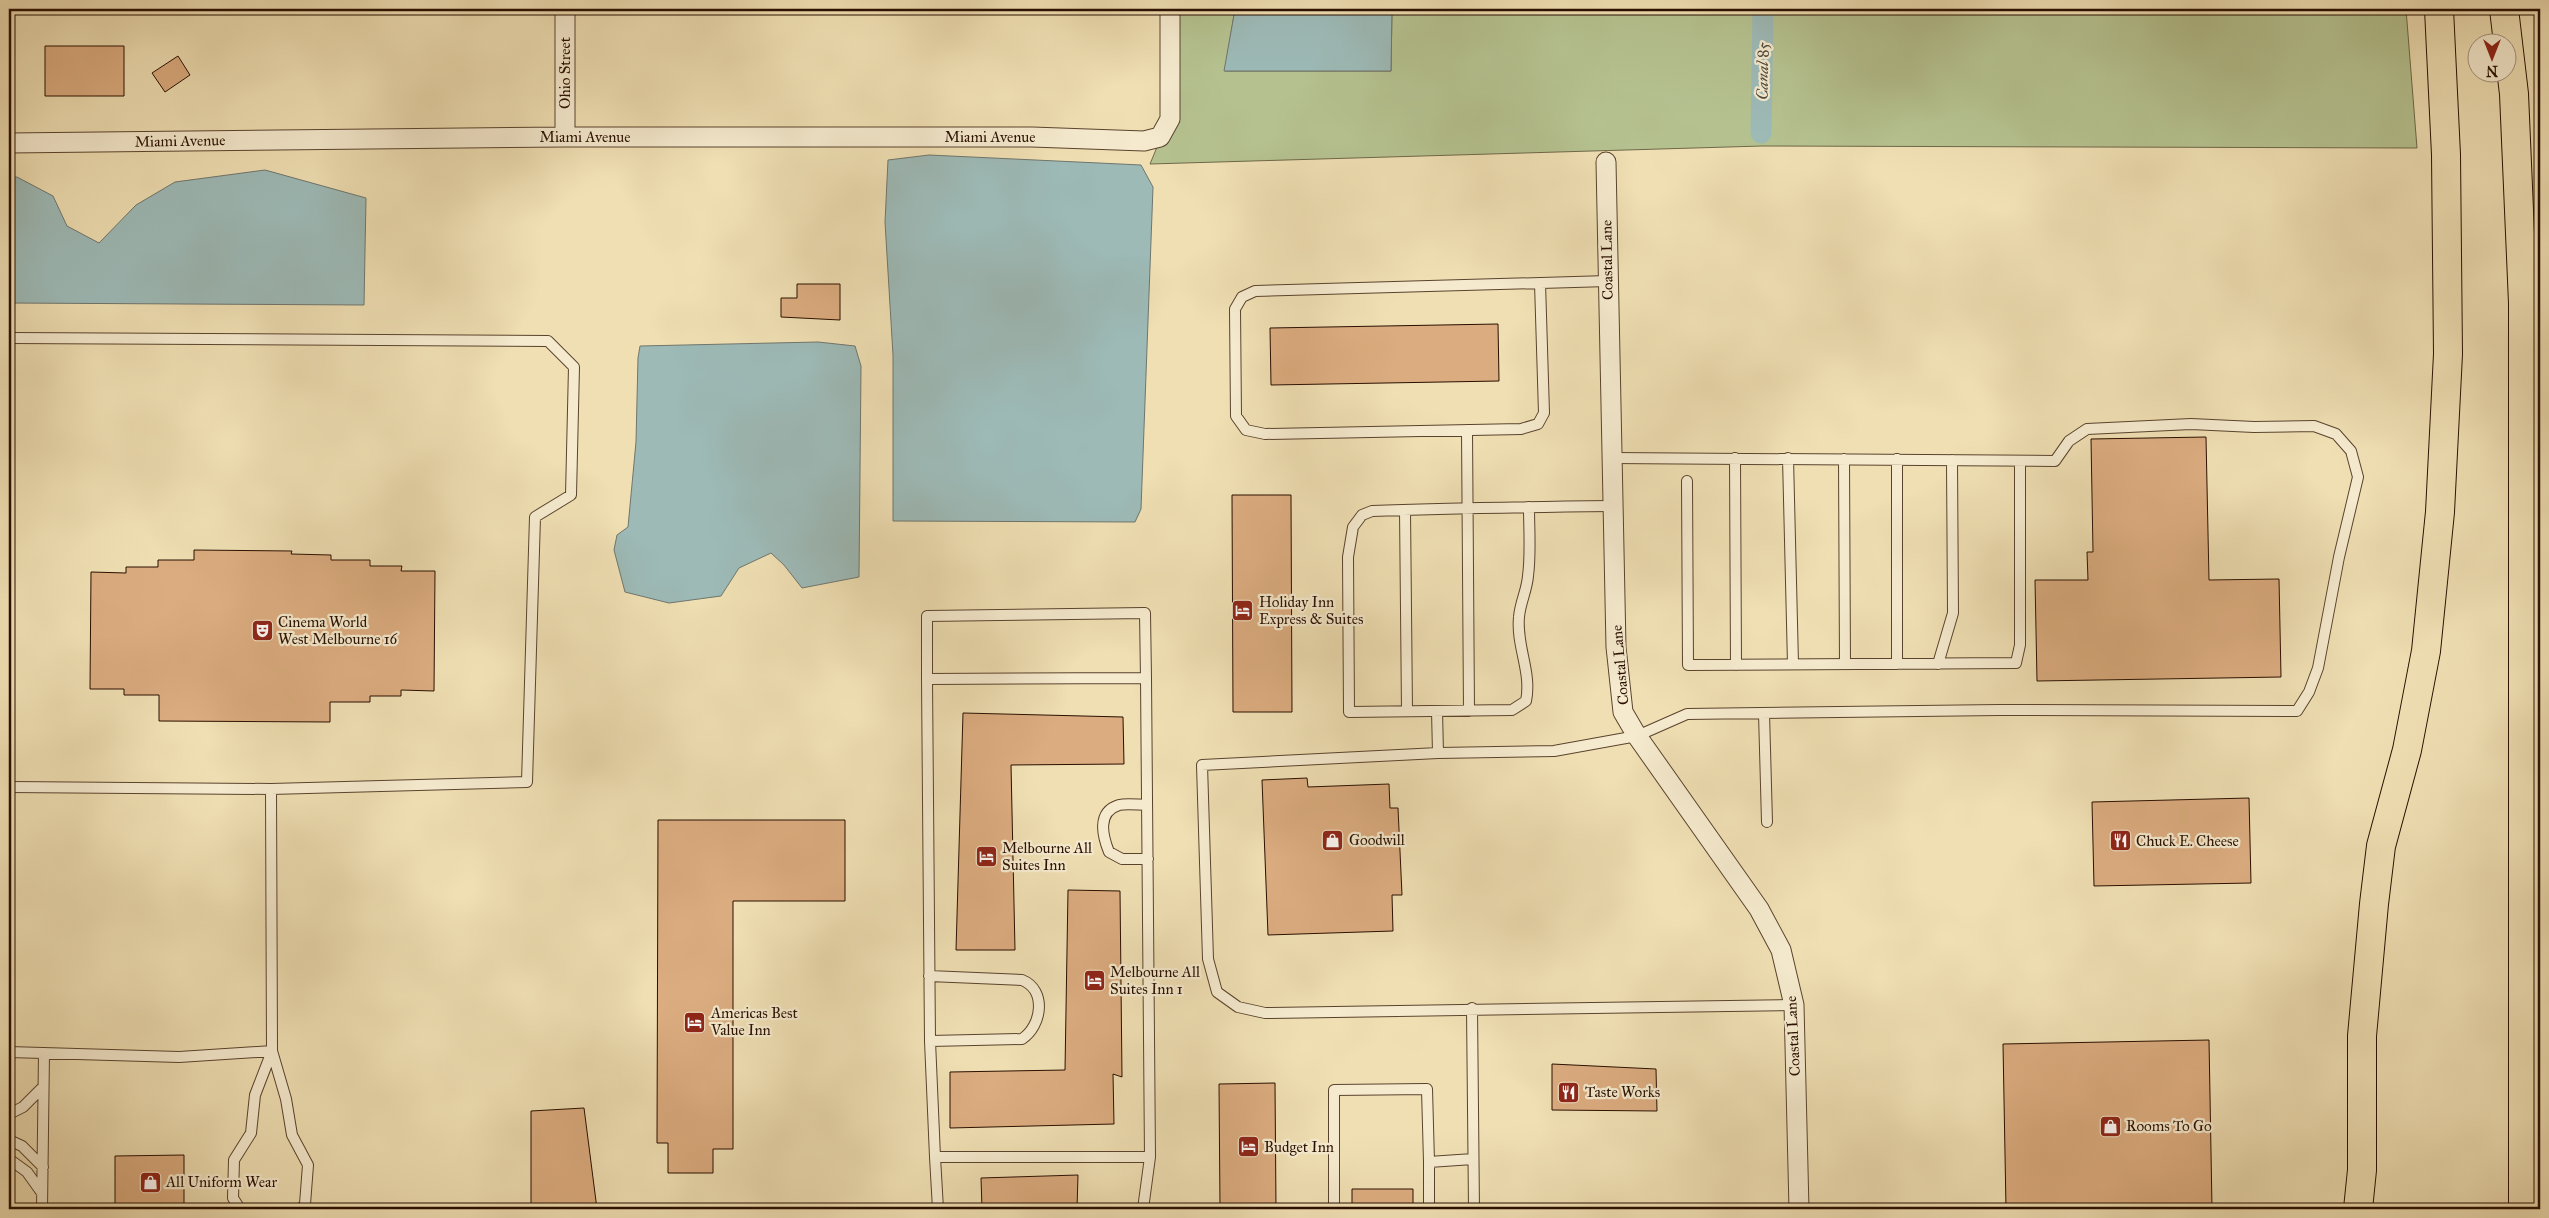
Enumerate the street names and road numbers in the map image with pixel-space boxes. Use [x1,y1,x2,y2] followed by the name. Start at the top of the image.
[556,36,574,109] street label: Ohio Street
[540,128,630,146] street label: Miami Avenue
[945,128,1035,146] street label: Miami Avenue
[134,131,226,151] street label: Miami Avenue
[1597,220,1617,300] street label: Coastal Lane
[1608,624,1632,706] street label: Coastal Lane
[1782,995,1804,1077] street label: Coastal Lane

